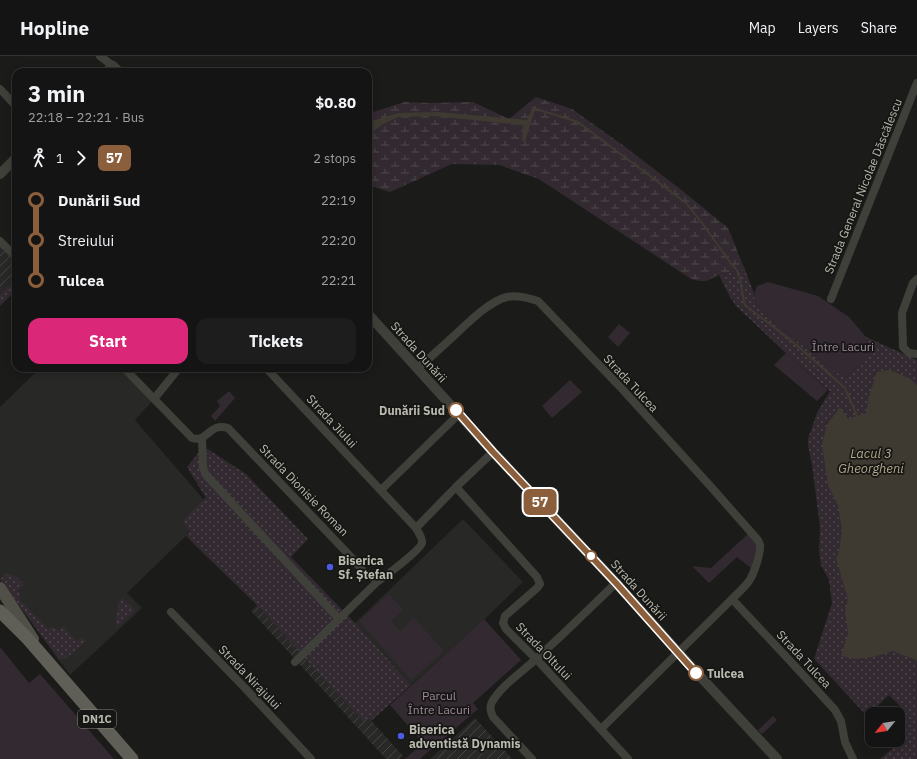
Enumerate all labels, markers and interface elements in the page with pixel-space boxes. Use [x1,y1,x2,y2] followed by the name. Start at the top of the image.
[20,16,89,40] text: Hopline
[749,19,776,37] text: Map
[798,19,839,37] text: Layers
[861,19,897,37] text: Share
[28,79,85,108] text: 3 min
[315,93,356,112] text: $0.80
[821,96,905,276] street label: Strada General Nicolae Dăscălescu
[28,109,144,126] text: 22:18 – 22:21 · Bus
[28,147,50,169] icon: walk
[70,147,92,169] icon: forward
[106,149,123,167] text: 57
[56,150,64,167] text: 1
[313,150,356,167] text: 2 stops
[58,191,140,210] text: Dunării Sud
[321,192,356,209] text: 22:19
[58,231,114,250] text: Streiului
[321,232,356,249] text: 22:20
[58,271,104,290] text: Tulcea
[321,272,356,289] text: 22:21
[28,318,188,364] button: Start
[196,318,356,364] button: Tickets
[388,318,450,386] street label: Strada Dunării
[812,339,874,354] park label: Între Lacuri
[600,351,662,415] street label: Strada Tulcea
[304,391,360,451] street label: Strada Jiului
[448,402,464,418] marker: Dunării Sud
[379,403,445,418] place label: Dunării Sud
[256,441,352,539] street label: Strada Dionisie Roman
[838,445,904,477] water label: Lacul 3 Gheorgheni
[522,489,558,515] line badge: 57
[532,493,548,511] text: 57
[585,550,597,562] unlabelled marker
[338,553,393,583] place label: Biserica Sf. Ștefan
[608,556,670,624] street label: Strada Dunării
[325,562,335,572] marker: Biserica Sf. Ștefan
[513,619,575,683] street label: Strada Oltului
[773,627,835,691] street label: Strada Tulcea
[216,642,284,712] street label: Strada Nirajului
[688,665,704,681] marker: Tulcea
[707,666,744,681] place label: Tulcea
[408,688,470,717] park label: Parcul Între Lacuri
[865,707,905,747] north arrow
[865,707,905,747] map controls
[78,710,116,728] road number: DN1C
[409,722,521,751] place label: Biserica adventistă Dynamis
[396,731,406,741] marker: Biserica adventistă Dynamis

